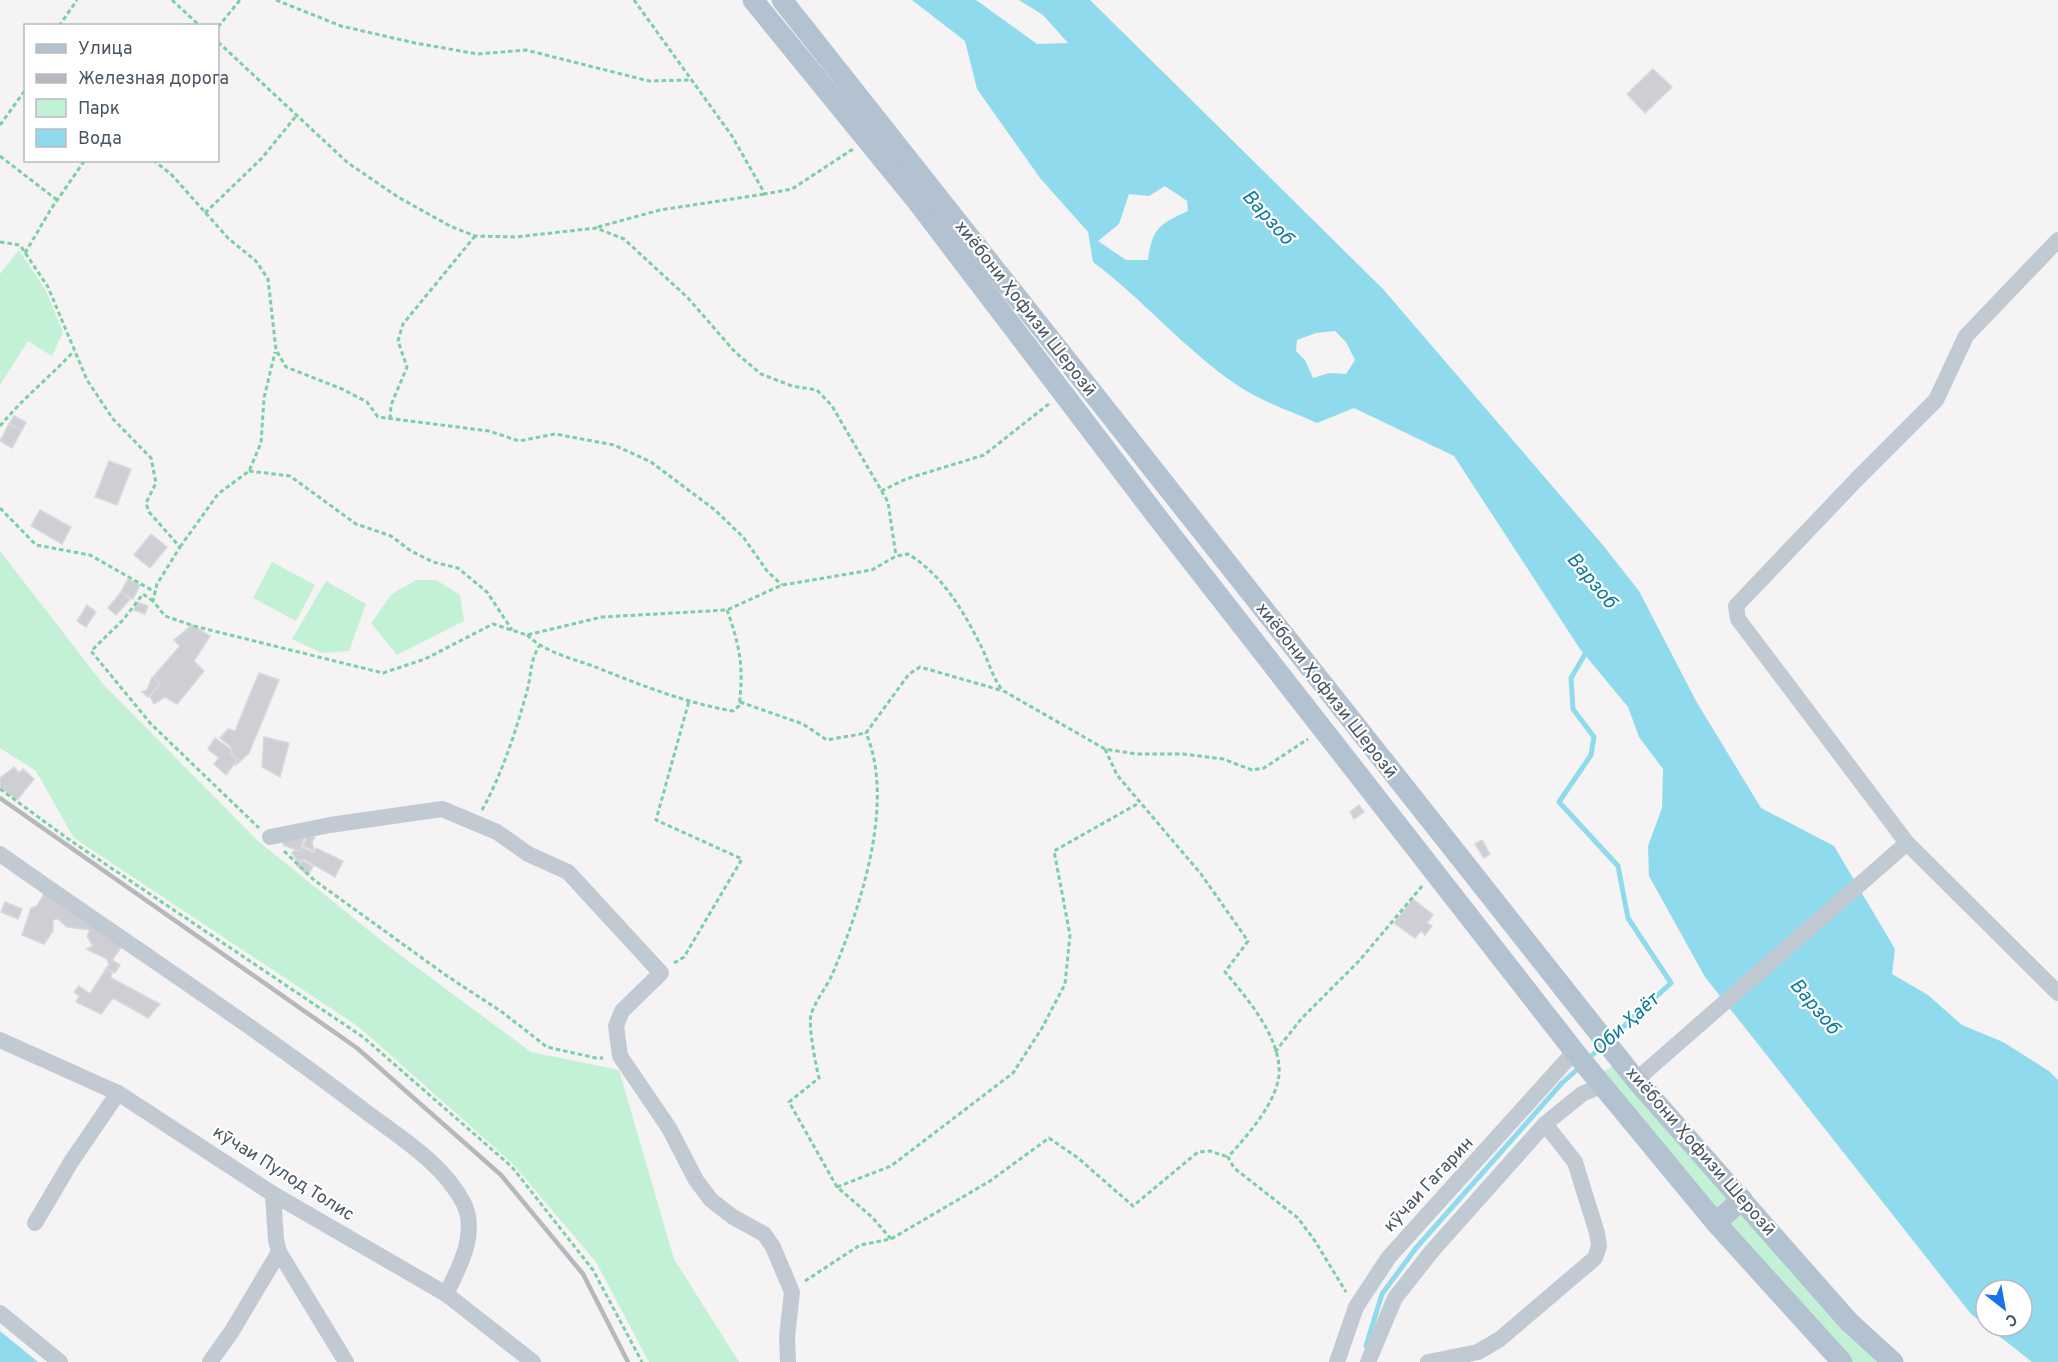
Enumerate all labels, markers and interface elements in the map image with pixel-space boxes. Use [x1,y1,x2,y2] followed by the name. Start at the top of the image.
[24,24,219,162] legend
[78,38,132,61] text: Улица
[78,68,229,91] text: Железная дорога
[78,98,120,121] text: Парк
[78,128,122,151] text: Вода
[1235,185,1300,253] water label: Варзоб
[949,216,1101,402] street label: хиёбони Ҳофизи Шерозӣ
[1560,547,1624,616] water label: Варзоб
[1250,598,1402,784] street label: хиёбони Ҳофизи Шерозӣ
[1783,973,1847,1042] water label: Варзоб
[1587,986,1667,1062] water label: Оби Ҳаёт
[1620,1062,1780,1242] street label: хиёбони Ҳофизи Шерозӣ
[208,1121,358,1227] street label: кӯчаи Пулод Толис
[1379,1132,1479,1238] street label: кӯчаи Гагарин
[1974,1278,2034,1338] north arrow
[2001,1308,2020,1330] text: С

